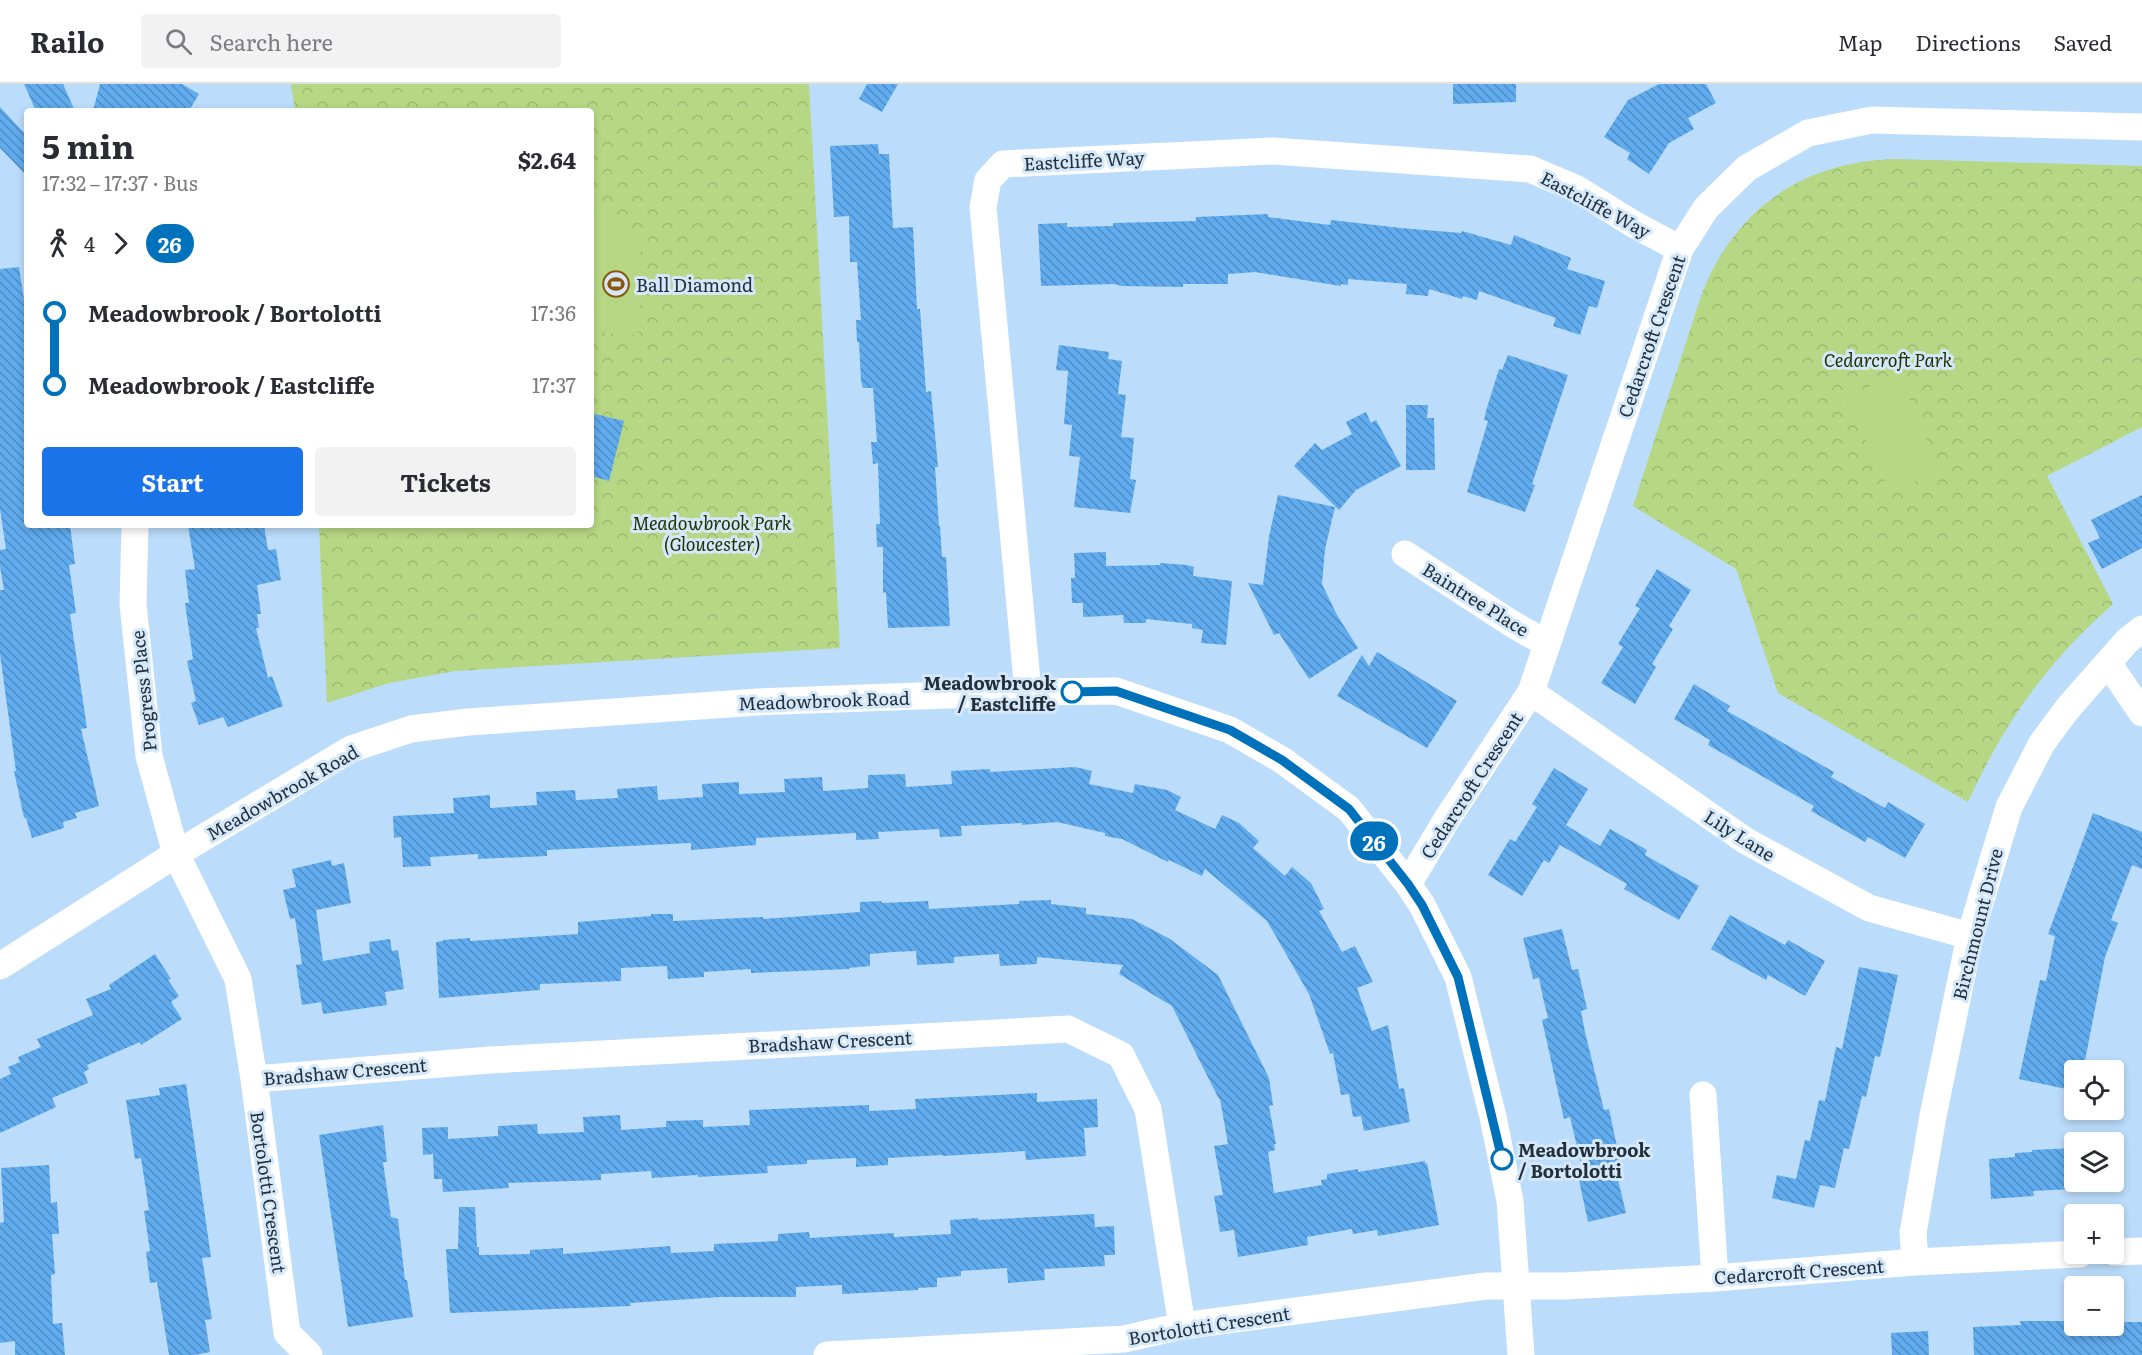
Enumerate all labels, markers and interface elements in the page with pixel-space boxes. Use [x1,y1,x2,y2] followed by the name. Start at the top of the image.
[141,14,561,68] search box
[30,20,105,62] text: Railo
[162,25,195,58] icon: search
[210,25,333,58] text: Search here
[1838,26,1883,57] text: Map
[1916,26,2021,57] text: Directions
[2054,26,2112,57] text: Saved
[42,120,134,169] text: 5 min
[518,143,576,176] text: $2.64
[1023,143,1146,177] street label: Eastcliffe Way
[1536,164,1656,245] street label: Eastcliffe Way
[42,167,198,197] text: 17:32 – 17:37 · Bus
[42,227,75,260] icon: walk
[104,227,137,260] icon: forward
[84,228,95,258] text: 4
[158,228,182,259] text: 26
[1611,250,1692,421] street label: Cedarcroft Crescent
[601,269,631,299] sports icon: Ball Diamond
[636,271,753,298] place label: Ball Diamond
[88,296,382,329] text: Meadowbrook / Bortolotti
[531,297,576,327] text: 17:36
[1824,346,1952,373] park label: Cedarcroft Park
[88,368,375,401] text: Meadowbrook / Eastcliffe
[532,369,576,399] text: 17:37
[42,447,303,516] button: Start
[315,447,576,516] button: Tickets
[632,509,792,557] park label: Meadowbrook Park (Gloucester)
[1417,555,1535,643] street label: Baintree Place
[123,629,163,753] street label: Progress Place
[924,669,1057,717] place label: Meadowbrook / Eastcliffe
[1061,681,1083,703] marker: Meadowbrook / Eastcliffe
[738,684,910,716] street label: Meadowbrook Road
[1413,706,1529,864] street label: Cedarcroft Crescent
[201,737,363,847] street label: Meadowbrook Road
[1699,803,1781,867] street label: Lily Lane
[1347,822,1401,861] line badge: 26
[1362,826,1386,857] text: 26
[1945,845,2009,1003] street label: Birchmount Drive
[747,1023,913,1059] street label: Bradshaw Crescent
[262,1050,429,1092] street label: Bradshaw Crescent
[2064,1060,2124,1336] map controls
[2064,1060,2124,1120] button: locate
[244,1109,294,1275] street label: Bortolotti Crescent
[2064,1132,2124,1192] button: layers
[1518,1136,1651,1184] place label: Meadowbrook / Bortolotti
[1491,1148,1513,1170] marker: Meadowbrook / Bortolotti
[2064,1204,2124,1264] button: +
[1713,1252,1886,1290] street label: Cedarcroft Crescent
[2064,1276,2124,1336] button: −
[1126,1299,1292,1351] street label: Bortolotti Crescent

